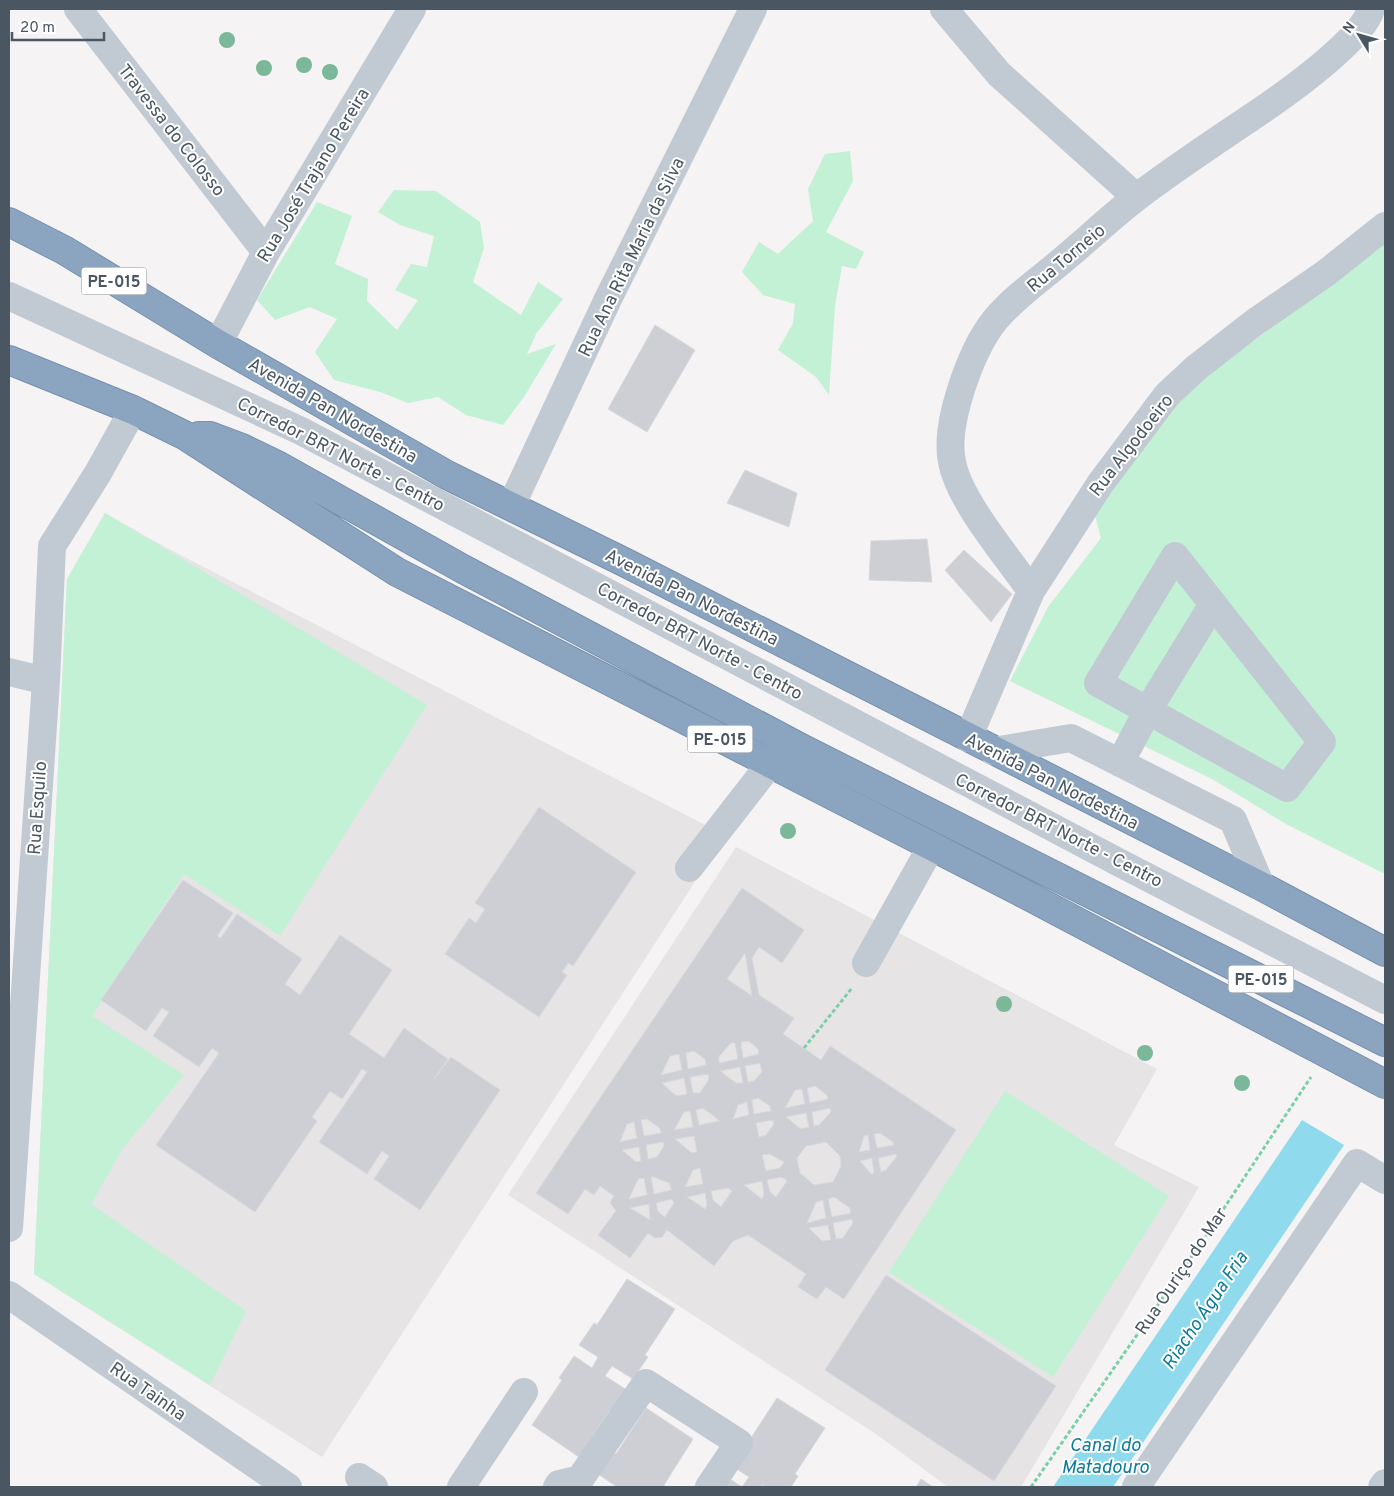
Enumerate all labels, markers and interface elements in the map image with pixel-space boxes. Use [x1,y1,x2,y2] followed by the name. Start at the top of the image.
[12,10,105,42] scale bar
[1334,10,1384,60] north arrow
[20,19,55,38] text: 20 m
[1340,19,1360,37] text: N
[112,60,230,202] street label: Travessa do Colosso
[253,84,376,267] street label: Rua José Trajano Pereira
[574,154,691,361] street label: Rua Ana Rita Maria da Silva
[1023,220,1111,299] street label: Rua Torneio
[82,268,146,294] road number: PE-015
[243,353,421,469] street label: Avenida Pan Nordestina
[1085,390,1179,502] street label: Rua Algodoeiro
[233,393,448,518] street label: Corredor BRT Norte - Centro
[601,545,782,652] street label: Avenida Pan Nordestina
[592,578,806,706] street label: Corredor BRT Norte - Centro
[688,726,752,752] road number: PE-015
[961,729,1142,836] street label: Avenida Pan Nordestina
[24,760,53,856] street label: Rua Esquilo
[951,769,1166,894] street label: Corredor BRT Norte - Centro
[1228,966,1294,992] road number: PE-015
[1131,1204,1233,1340] street label: Rua Ouriço do Mar
[1156,1247,1254,1375] water label: Riacho Água Fria
[104,1358,190,1427] street label: Rua Tainha
[1061,1434,1150,1480] water label: Canal do Matadouro

